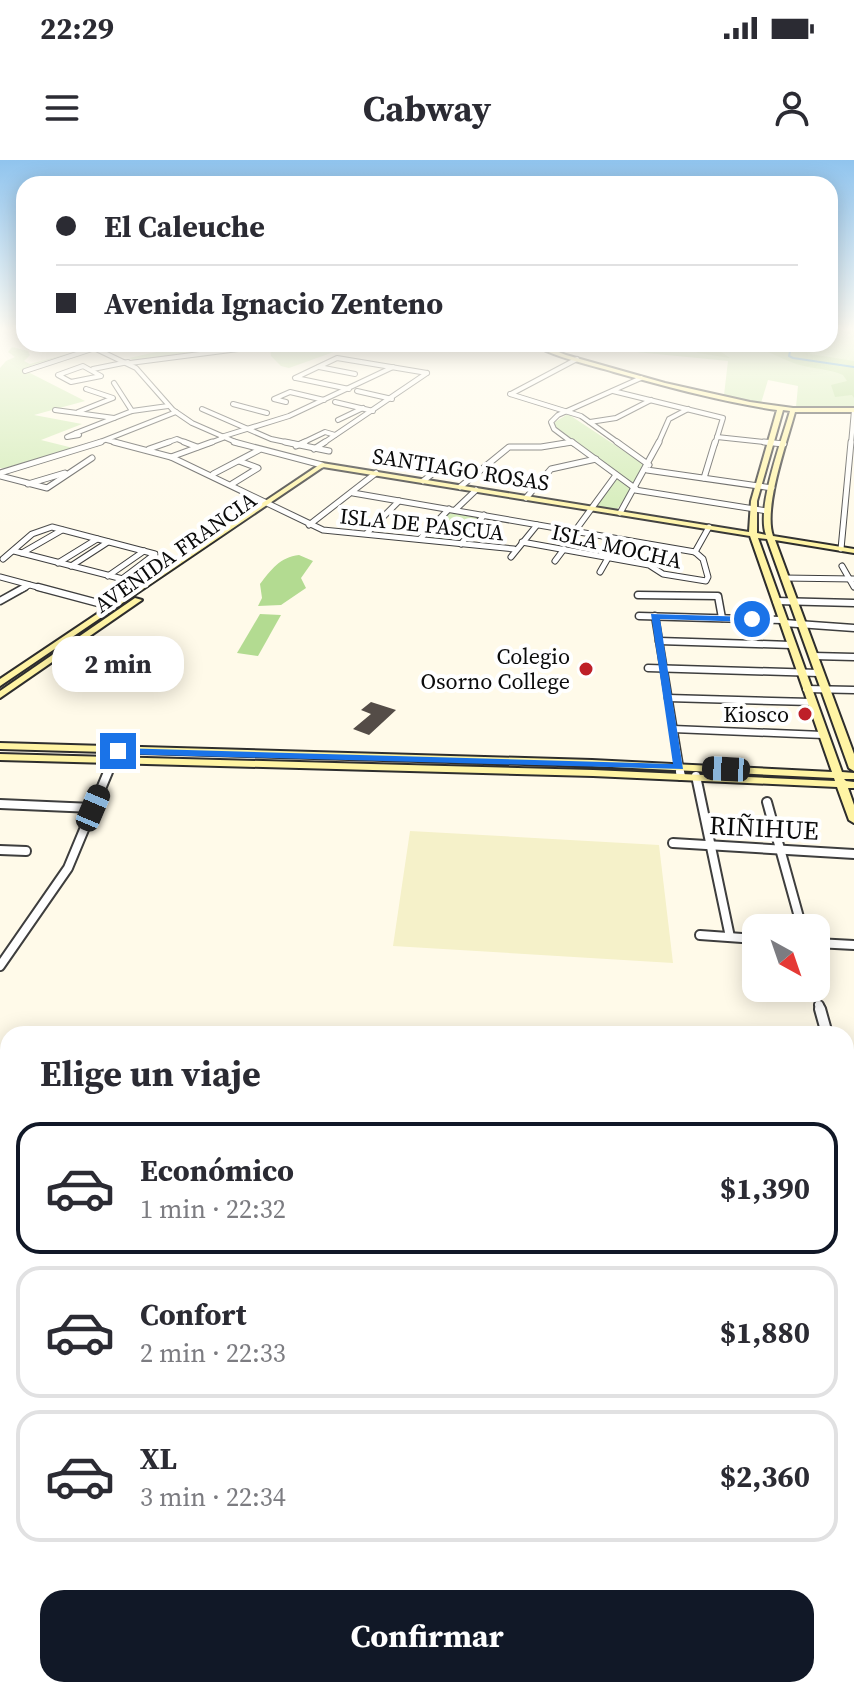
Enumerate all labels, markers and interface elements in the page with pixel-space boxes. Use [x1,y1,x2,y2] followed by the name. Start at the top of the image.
[40,8,114,49] text: 22:29
[363,84,491,133] text: Cabway
[40,86,84,130] icon: menu
[770,86,814,130] icon: person
[104,206,265,247] text: El Caleuche
[104,283,443,324] text: Avenida Ignacio Zenteno
[370,440,552,498] street label: SANTIAGO ROSAS
[88,484,263,619] street label: AVENIDA FRANCIA
[338,500,506,548] street label: ISLA DE PASCUA
[549,516,686,576] street label: ISLA MOCHA
[734,601,770,637] route start
[52,635,184,691] callout: 2 min
[421,641,570,696] place label: Colegio Osorno College
[84,646,152,682] text: 2 min
[577,660,595,678] marker: Colegio Osorno College
[723,699,789,729] place label: Kiosco
[796,705,814,723] marker: Kiosco
[100,733,136,769] route end
[701,756,751,782] car
[73,781,113,835] car
[708,807,820,849] street label: RIÑIHUE
[742,914,830,1002] north arrow
[742,914,830,1002] map controls
[40,1049,261,1098] text: Elige un viaje
[140,1150,294,1191] text: Económico
[44,1152,116,1224] icon: car
[720,1168,810,1209] text: $1,390
[140,1191,286,1227] text: 1 min · 22:32
[140,1294,246,1335] text: Confort
[44,1296,116,1368] icon: car
[720,1312,810,1353] text: $1,880
[140,1335,286,1371] text: 2 min · 22:33
[140,1438,177,1479] text: XL
[44,1440,116,1512] icon: car
[720,1456,810,1497] text: $2,360
[140,1479,286,1515] text: 3 min · 22:34
[40,1590,814,1682] button: Confirmar

